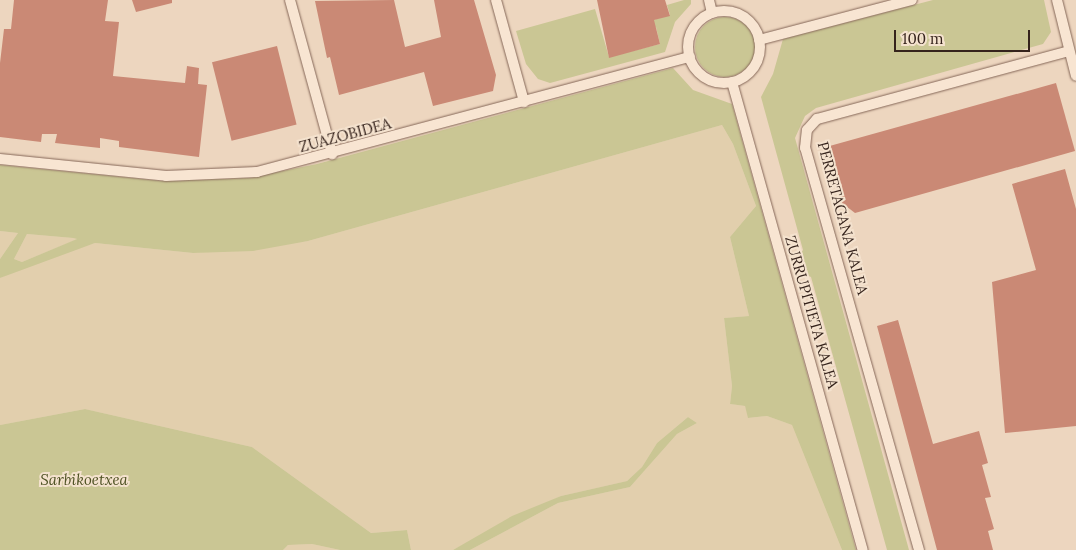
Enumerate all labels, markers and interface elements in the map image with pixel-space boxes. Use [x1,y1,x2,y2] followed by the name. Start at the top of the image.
[896,20,1032,52] scale bar
[902,29,943,48] text: 100 m
[297,114,393,156] street label: ZUAZOBIDEA
[814,140,872,296] street label: PERRETAGANA KALEA
[782,234,842,390] street label: ZURRUPITIETA KALEA
[40,471,128,489] park label: Sarbikoetxea

